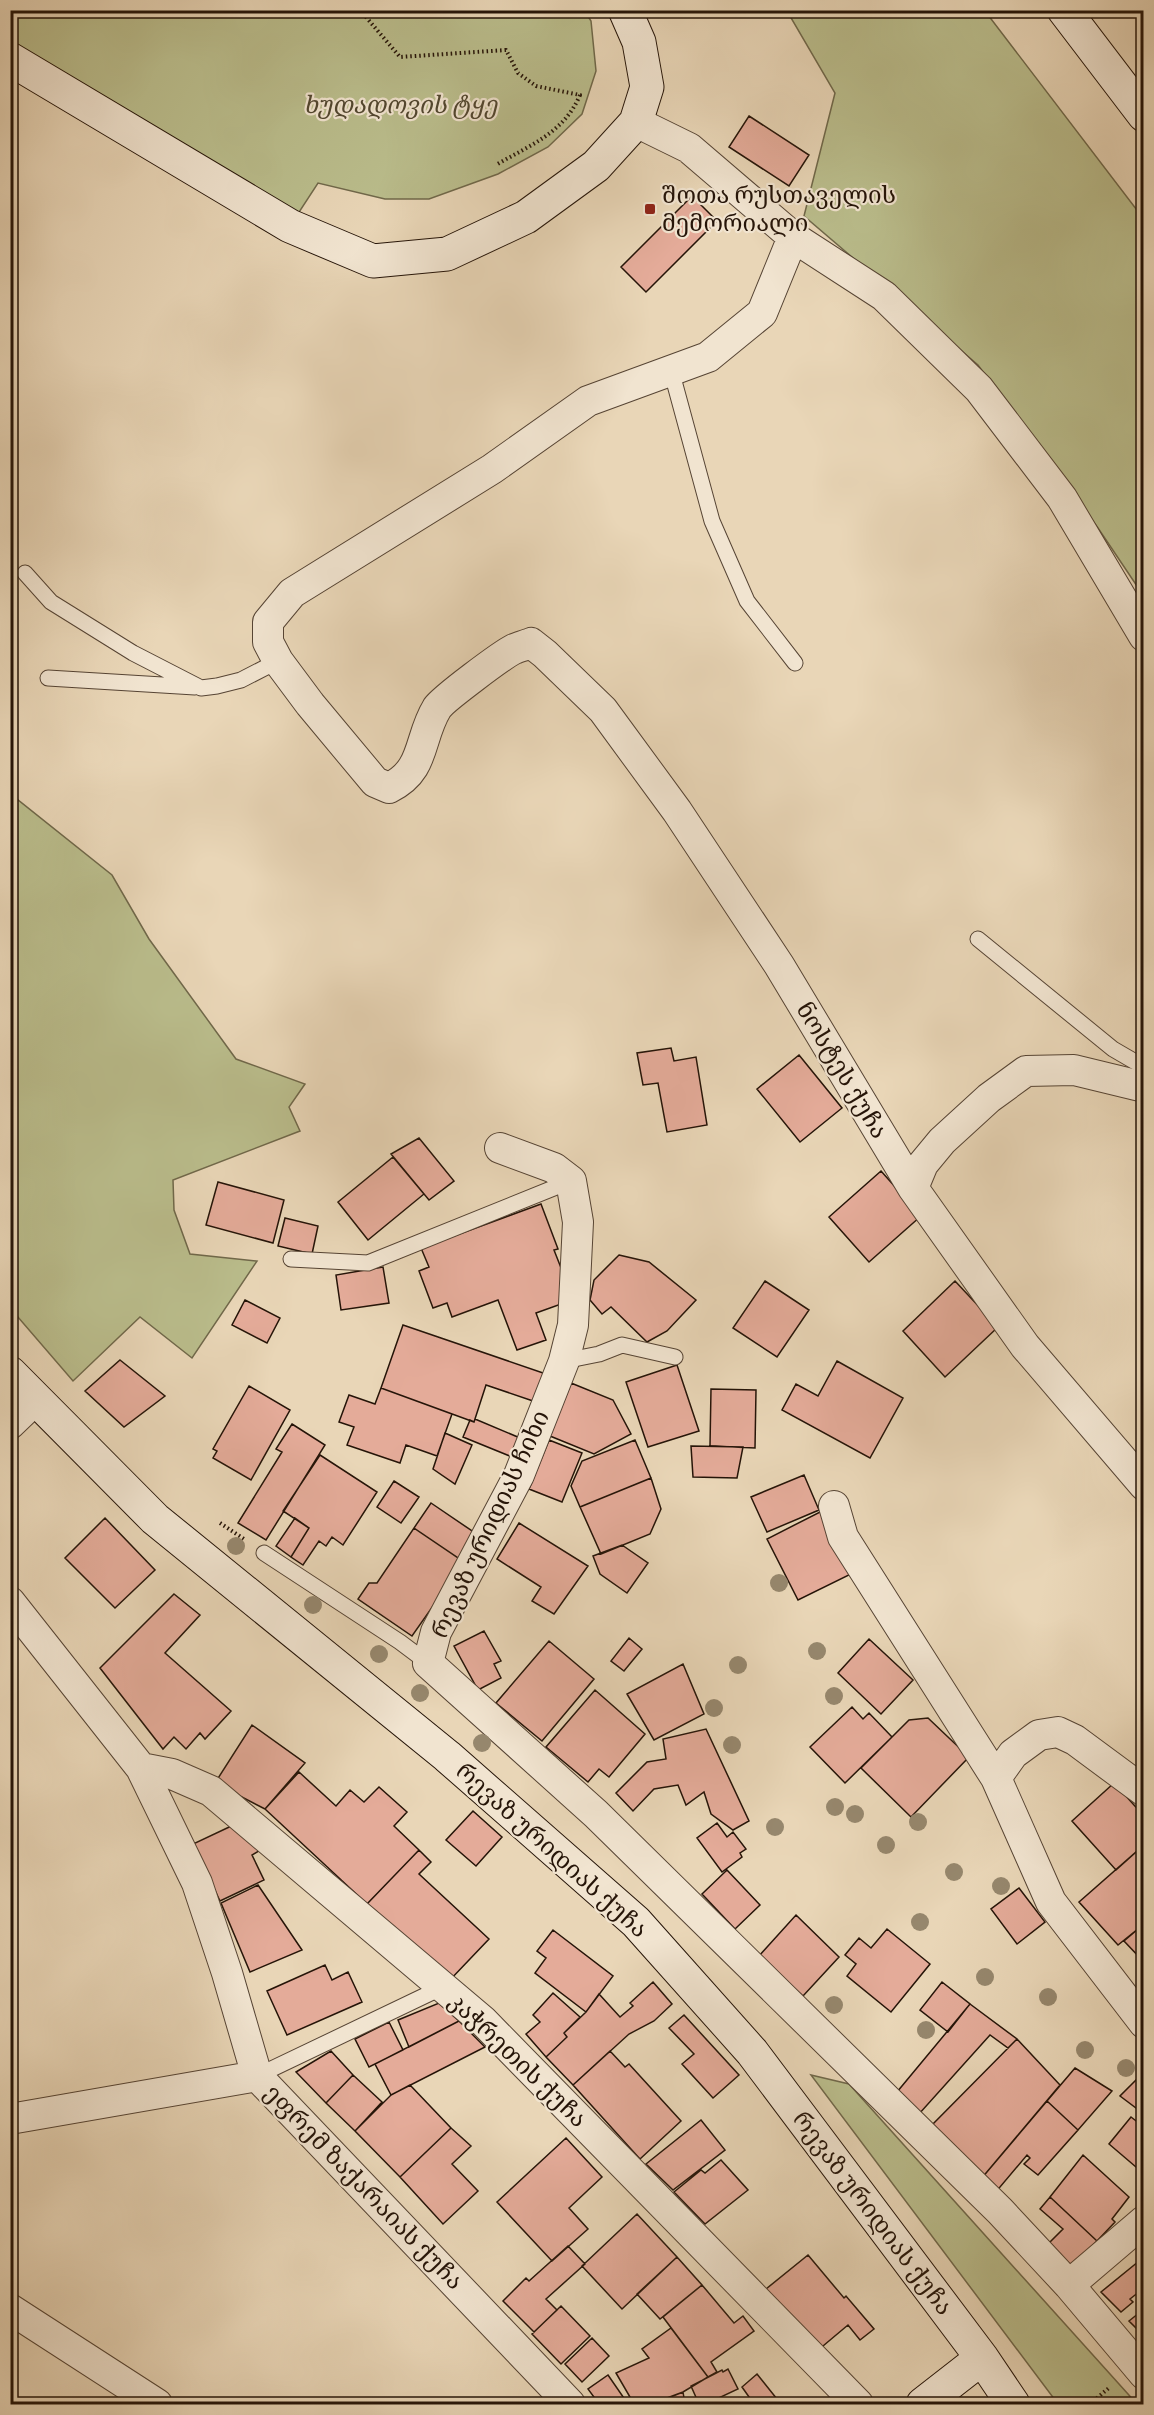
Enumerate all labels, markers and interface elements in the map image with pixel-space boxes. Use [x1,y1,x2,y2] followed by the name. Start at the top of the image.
[303,91,498,121] park label: ხუდადოვის ტყე
[662,181,896,239] place label: შოთა რუსთაველის მემორიალი
[643,202,657,216] marker: შოთა რუსთაველის მემორიალი
[789,997,894,1144] street label: ნოსტეს ქუჩა
[425,1406,557,1643] street label: რევაზ ურიდიას ჩიხი
[449,1757,653,1945] street label: რევაზ ურიდიას ქუჩა
[442,1987,593,2134] street label: კაჭრეთის ქუჩა
[257,2079,469,2297] street label: ეფრემ ზაქარაიას ქუჩა
[786,2106,959,2322] street label: რევაზ ურიდიას ქუჩა

